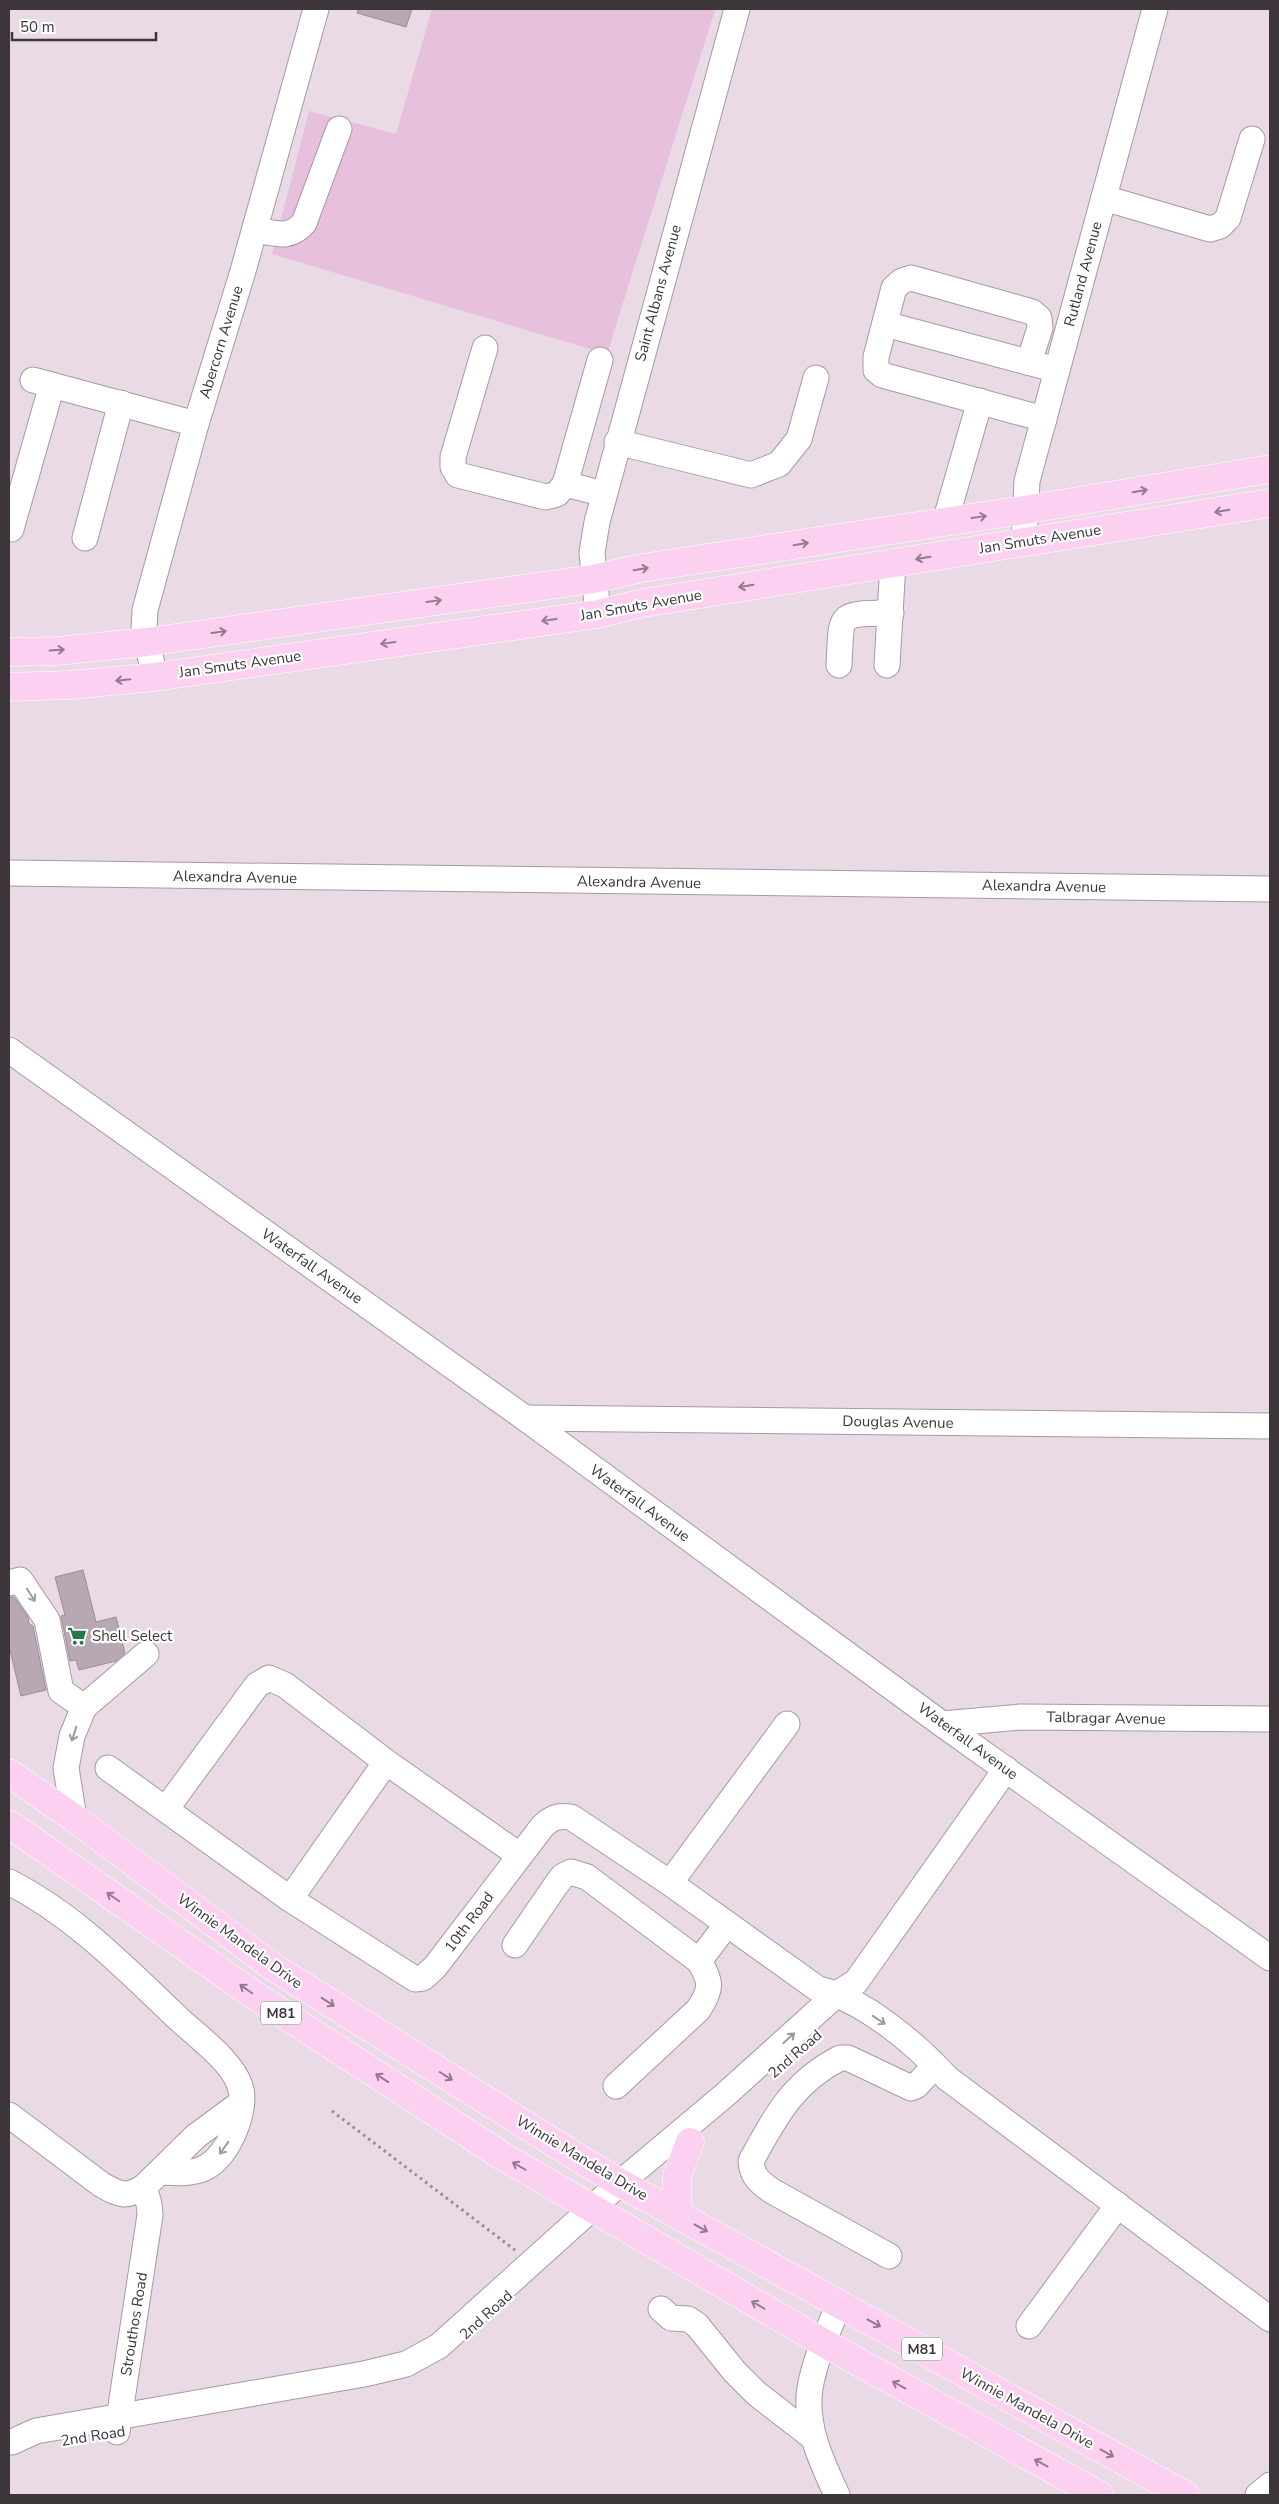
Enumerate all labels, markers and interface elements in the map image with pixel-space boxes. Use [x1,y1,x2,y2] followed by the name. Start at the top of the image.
[12,10,156,42] scale bar
[20,17,55,37] text: 50 m
[1059,219,1107,329] street label: Rutland Avenue
[630,222,686,364] street label: Saint Albans Avenue
[194,283,248,401] street label: Abercorn Avenue
[1131,485,1147,495] one-way arrow
[1214,506,1230,516] one-way arrow
[971,511,987,521] one-way arrow
[977,519,1102,559] street label: Jan Smuts Avenue
[793,539,809,549] one-way arrow
[916,553,932,563] one-way arrow
[632,564,648,573] one-way arrow
[738,582,754,592] one-way arrow
[578,584,703,626] street label: Jan Smuts Avenue
[425,596,441,606] one-way arrow
[542,615,558,625] one-way arrow
[210,626,226,636] one-way arrow
[381,638,397,648] one-way arrow
[49,646,65,655] one-way arrow
[177,646,302,683] street label: Jan Smuts Avenue
[116,676,132,685] one-way arrow
[173,866,297,888] street label: Alexandra Avenue
[577,871,701,893] street label: Alexandra Avenue
[982,875,1106,897] street label: Alexandra Avenue
[257,1224,367,1308] street label: Waterfall Avenue
[842,1411,954,1433] street label: Douglas Avenue
[586,1460,694,1546] street label: Waterfall Avenue
[26,1587,36,1601] one-way arrow
[66,1625,88,1647] supermarket icon: Shell Select
[92,1626,173,1646] place label: Shell Select
[914,1698,1022,1784] street label: Waterfall Avenue
[1046,1707,1166,1729] street label: Talbragar Avenue
[69,1725,78,1741] one-way arrow
[440,1888,498,1956] street label: 10th Road
[173,1889,307,1993] street label: Winnie Mandela Drive
[106,1892,120,1902] one-way arrow
[239,1984,253,1994] one-way arrow
[321,1998,335,2008] one-way arrow
[261,2002,301,2025] road number: M81
[872,2015,886,2025] one-way arrow
[764,2025,826,2083] street label: 2nd Road
[783,2033,796,2044] one-way arrow
[439,2071,453,2081] one-way arrow
[376,2073,390,2083] one-way arrow
[512,2111,652,2205] street label: Winnie Mandela Drive
[219,2141,229,2155] one-way arrow
[513,2160,527,2170] one-way arrow
[693,2223,707,2233] one-way arrow
[116,2271,152,2377] street label: Strouthos Road
[455,2286,517,2344] street label: 2nd Road
[751,2299,765,2309] one-way arrow
[866,2318,881,2328] one-way arrow
[902,2338,942,2360] road number: M81
[956,2363,1098,2453] street label: Winnie Mandela Drive
[892,2379,907,2389] one-way arrow
[59,2421,127,2451] street label: 2nd Road
[1100,2448,1115,2458] one-way arrow
[1034,2458,1049,2468] one-way arrow

